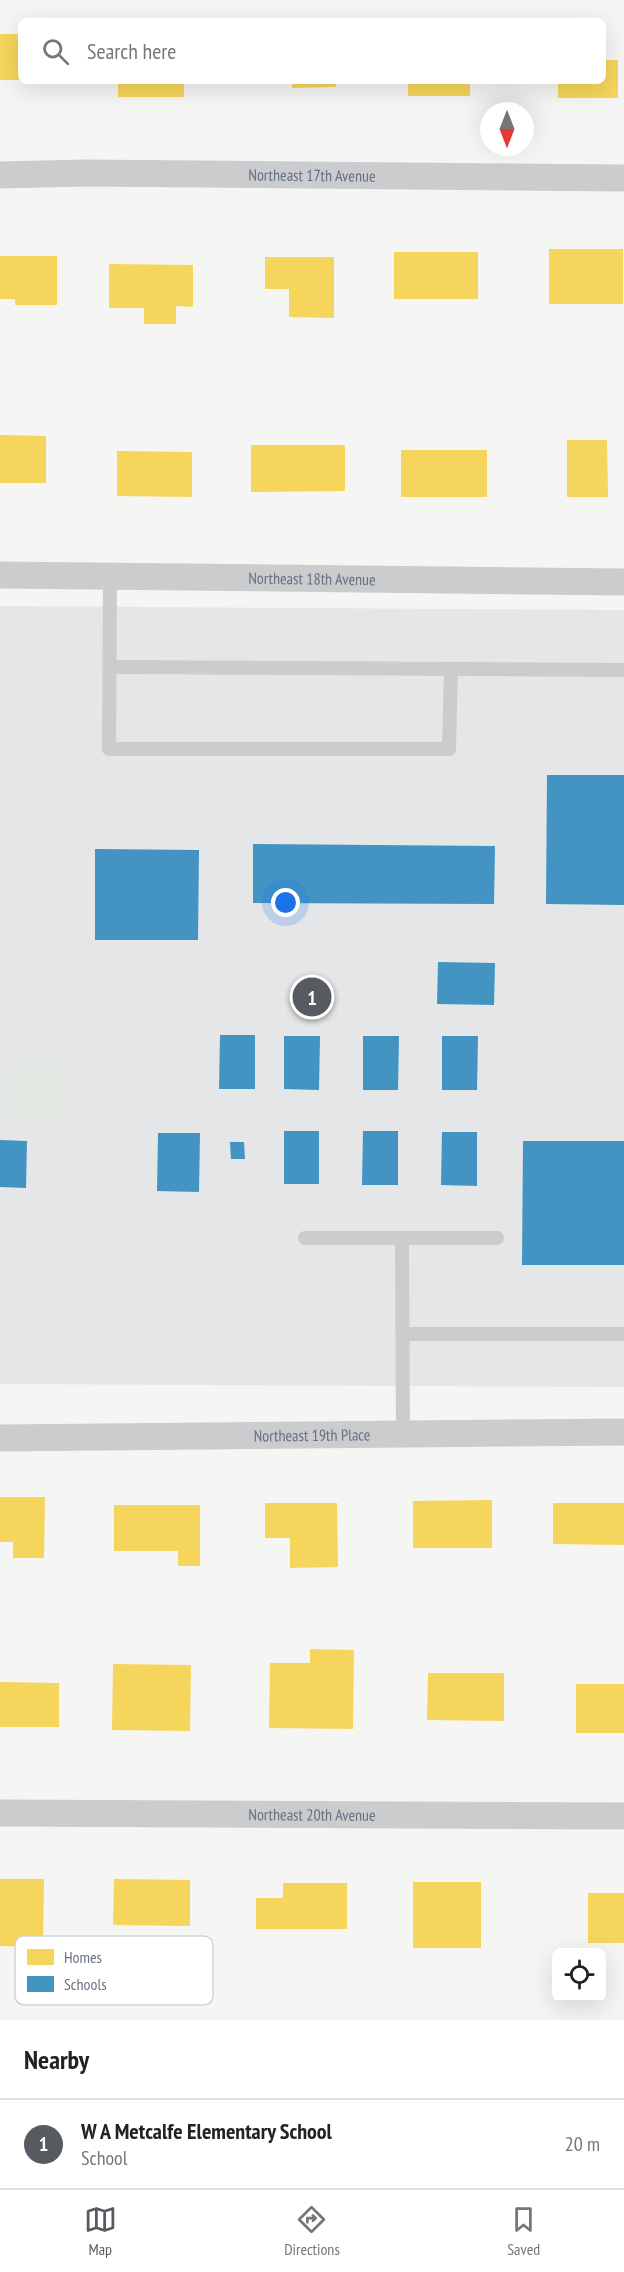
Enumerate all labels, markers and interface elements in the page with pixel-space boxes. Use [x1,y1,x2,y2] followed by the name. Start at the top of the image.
[18,18,606,84] search box
[39,35,72,68] icon: search
[87,37,176,65] text: Search here
[480,102,534,156] north arrow
[248,165,376,186] street label: Northeast 17th Avenue
[248,568,376,589] street label: Northeast 18th Avenue
[271,888,300,917] your location
[292,974,332,1020] pin: 1
[254,1424,370,1446] street label: Northeast 19th Place
[248,1804,376,1825] street label: Northeast 20th Avenue
[15,1936,213,2005] legend
[64,1947,102,1967] text: Homes
[552,1948,606,2002] map controls
[552,1948,606,2002] button: locate
[64,1974,107,1994] text: Schools
[24,2043,89,2076] text: Nearby
[81,2117,332,2145] text: W A Metcalfe Elementary School
[39,2131,48,2157] text: 1
[565,2131,600,2157] text: 20 m
[81,2145,127,2171] text: School
[84,2203,117,2259] tab: Map
[284,2203,340,2259] tab: Directions
[507,2203,540,2259] tab: Saved

